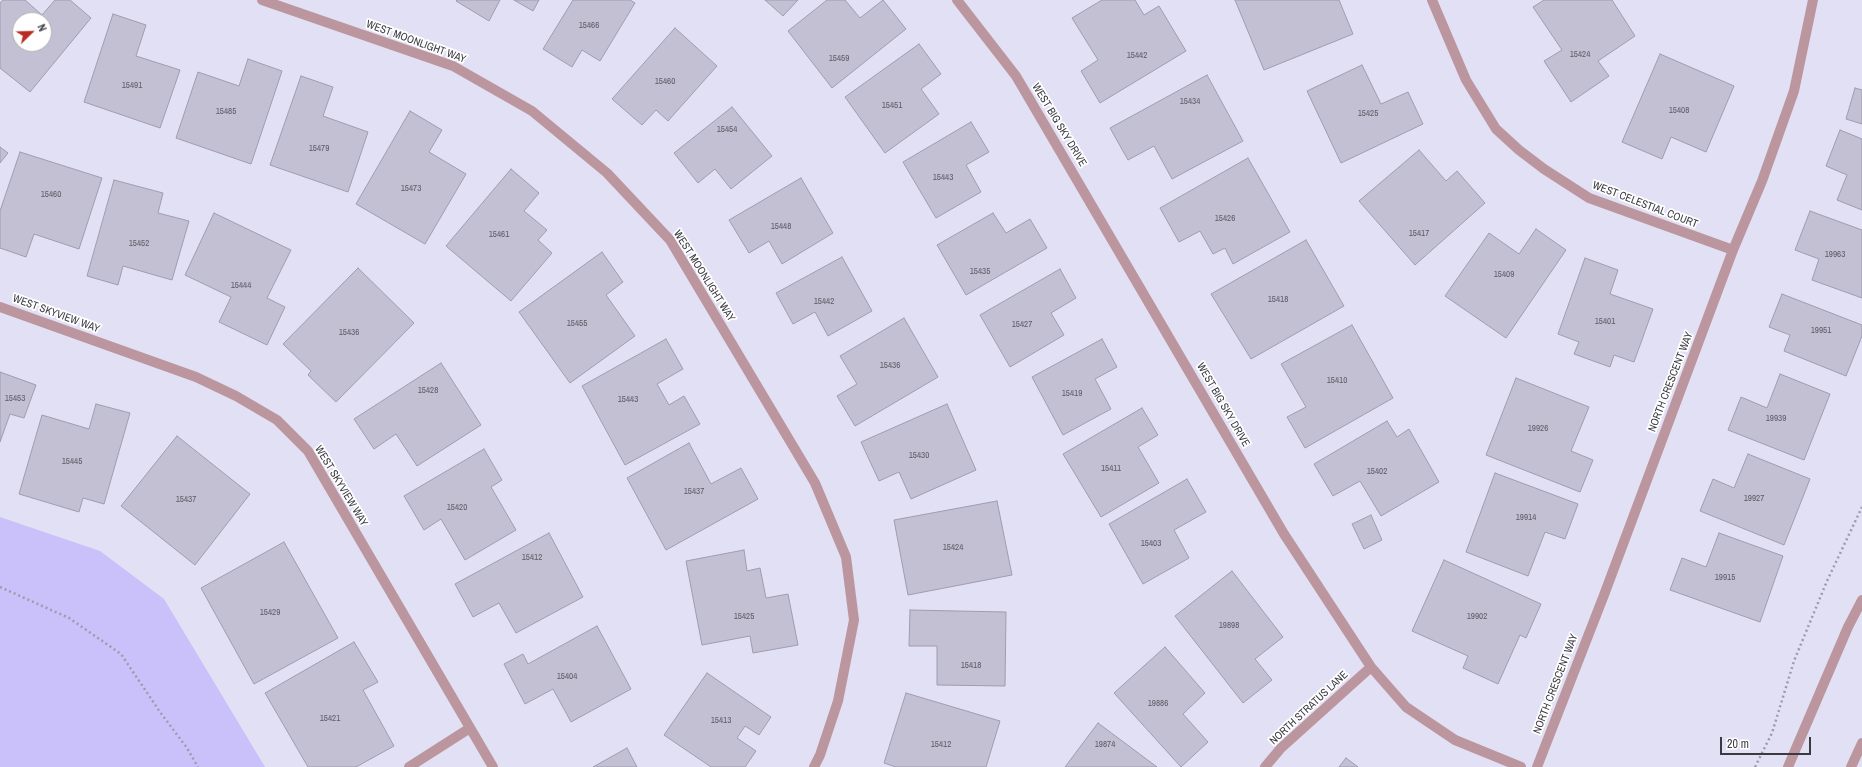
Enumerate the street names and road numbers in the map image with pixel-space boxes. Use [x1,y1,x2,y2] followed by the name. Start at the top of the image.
[364,18,468,66] street label: WEST MOONLIGHT WAY
[1029,81,1089,169] street label: WEST BIG SKY DRIVE
[1591,179,1699,231] street label: WEST CELESTIAL COURT
[671,228,737,324] street label: WEST MOONLIGHT WAY
[11,292,101,336] street label: WEST SKYVIEW WAY
[1646,330,1696,434] street label: NORTH CRESCENT WAY
[1194,361,1252,449] street label: WEST BIG SKY DRIVE
[312,443,370,529] street label: WEST SKYVIEW WAY
[1531,632,1581,736] street label: NORTH CRESCENT WAY
[1267,668,1351,748] street label: NORTH STRATUS LANE

